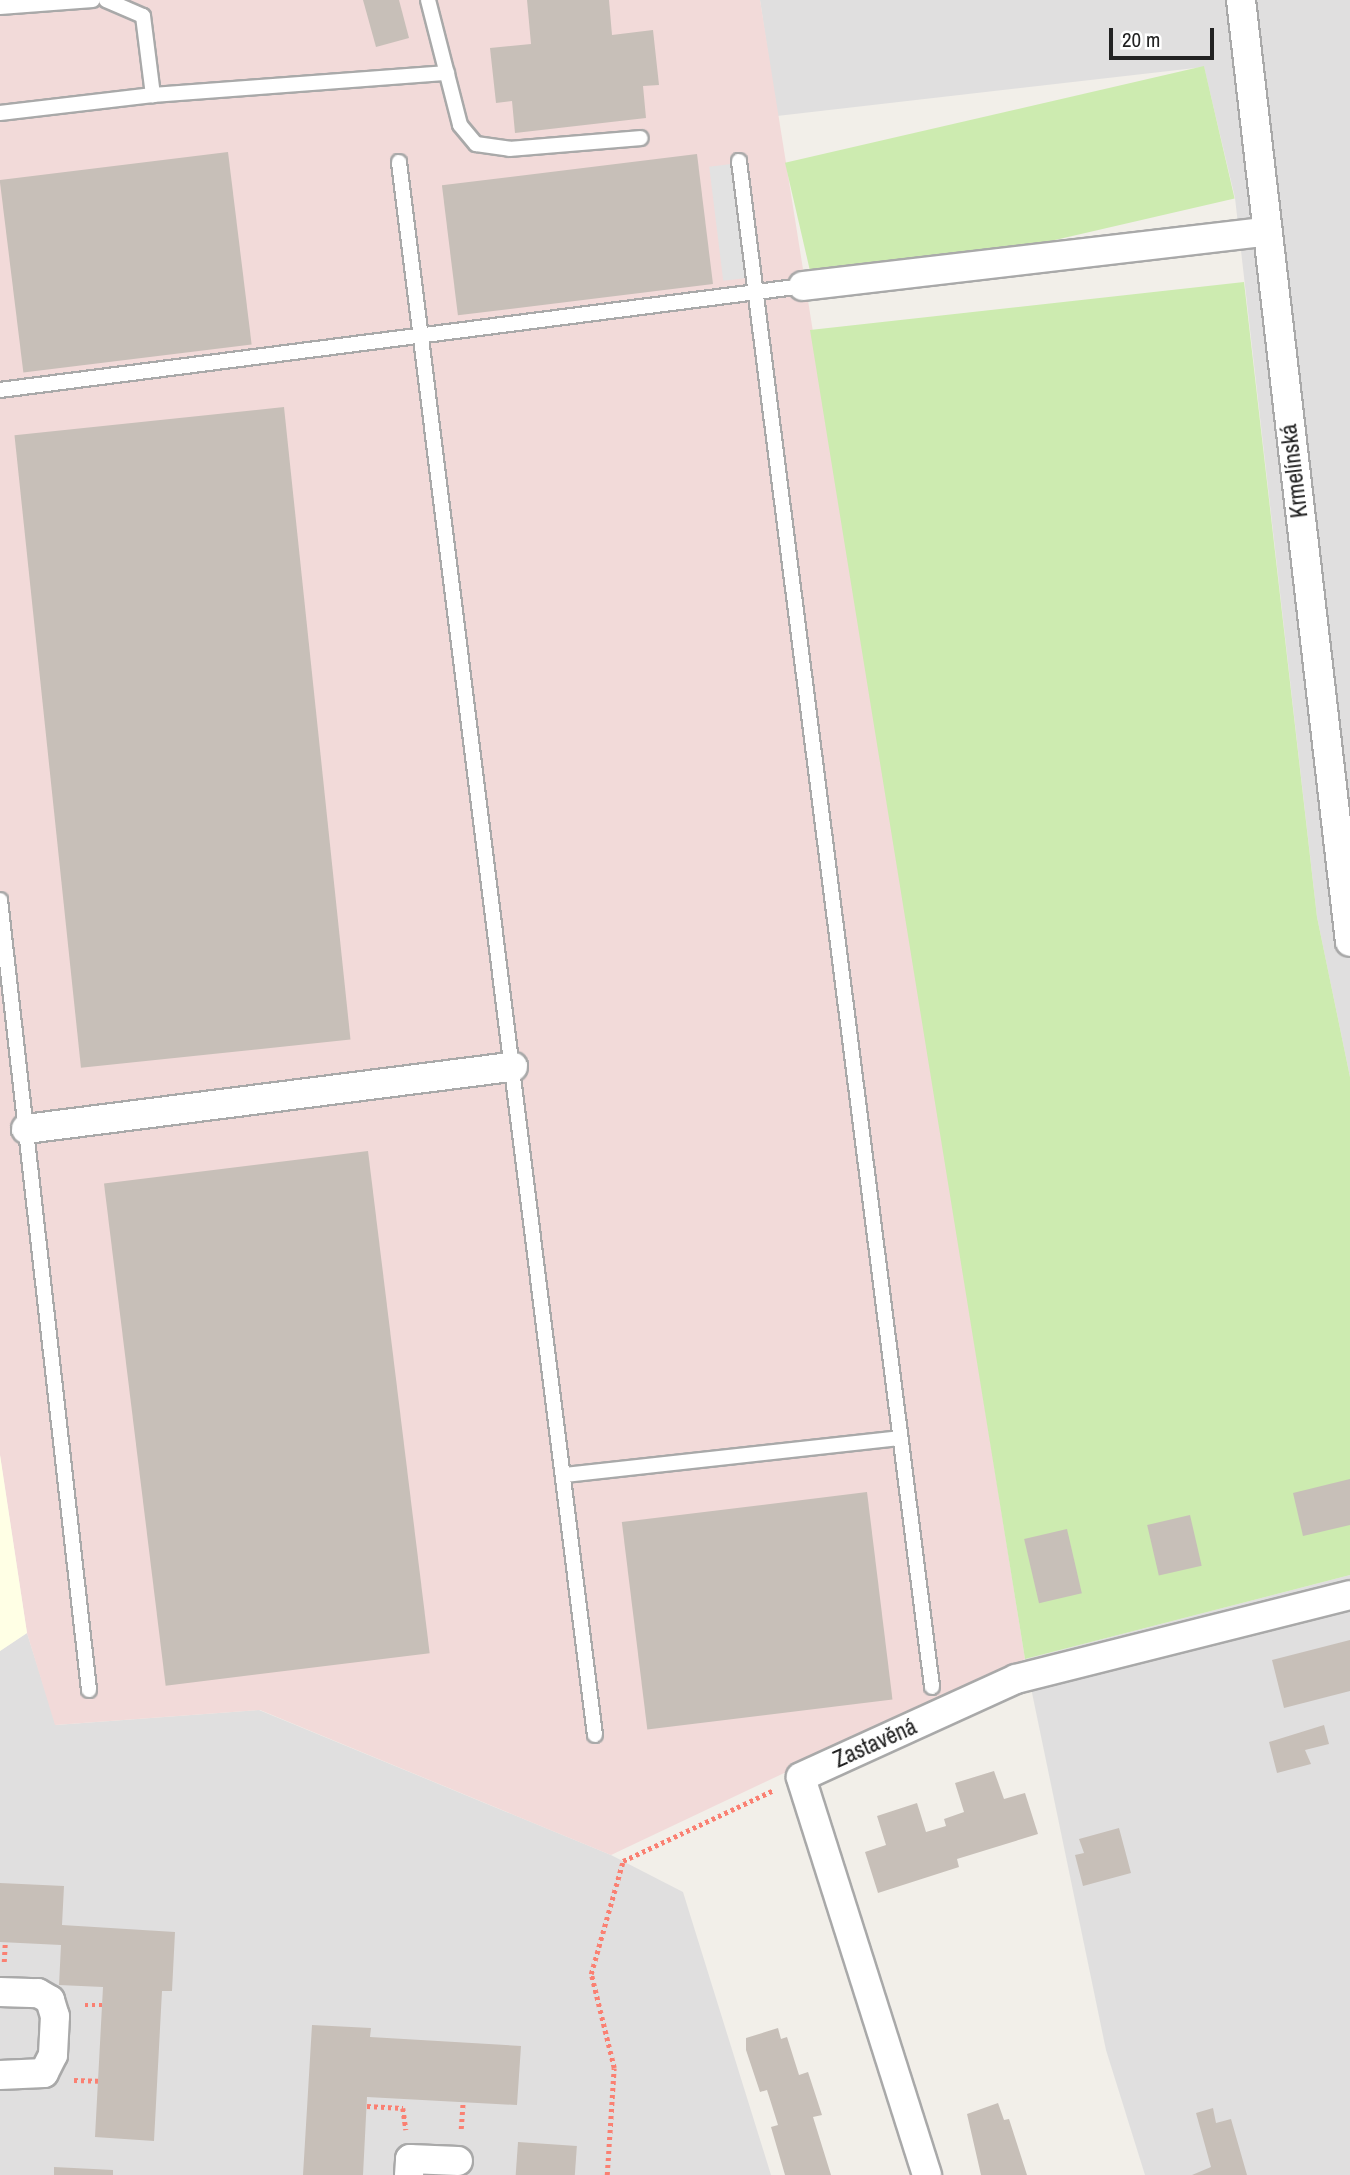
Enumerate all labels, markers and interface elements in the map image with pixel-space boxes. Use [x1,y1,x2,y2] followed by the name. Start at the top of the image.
[1112,14,1217,58] scale bar
[1122,25,1160,54] text: 20 m
[1275,423,1313,519] street label: Krmelínská
[829,1712,921,1774] street label: Zastavěná

